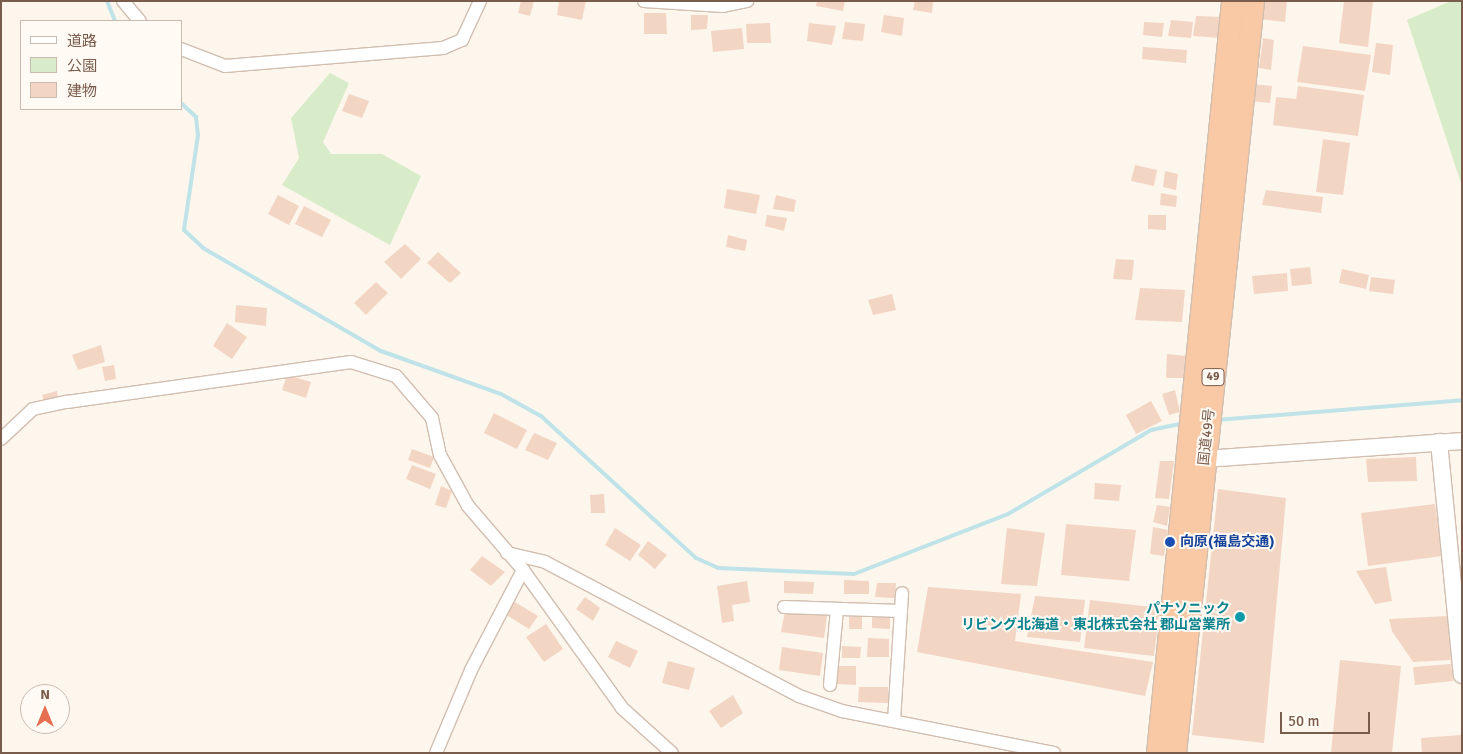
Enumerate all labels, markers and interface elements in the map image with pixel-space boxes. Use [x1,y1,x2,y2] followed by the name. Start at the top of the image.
[20,20,182,110] legend
[67,32,97,50] text: 道路
[67,57,97,75] text: 公園
[67,82,97,100] text: 建物
[1200,368,1226,387] road number: 49
[1196,408,1218,466] street label: 国道49号
[1180,534,1274,550] place label: 向原(福島交通)
[1164,536,1176,548] marker: 向原(福島交通)
[961,601,1230,634] place label: パナソニック リビング北海道・東北株式会社 郡山営業所
[1234,611,1246,623] marker: パナソニック リビング北海道・東北株式会社 郡山営業所
[20,684,70,734] north arrow
[40,686,50,703] text: N
[1283,702,1373,734] scale bar
[1288,712,1319,730] text: 50 m

